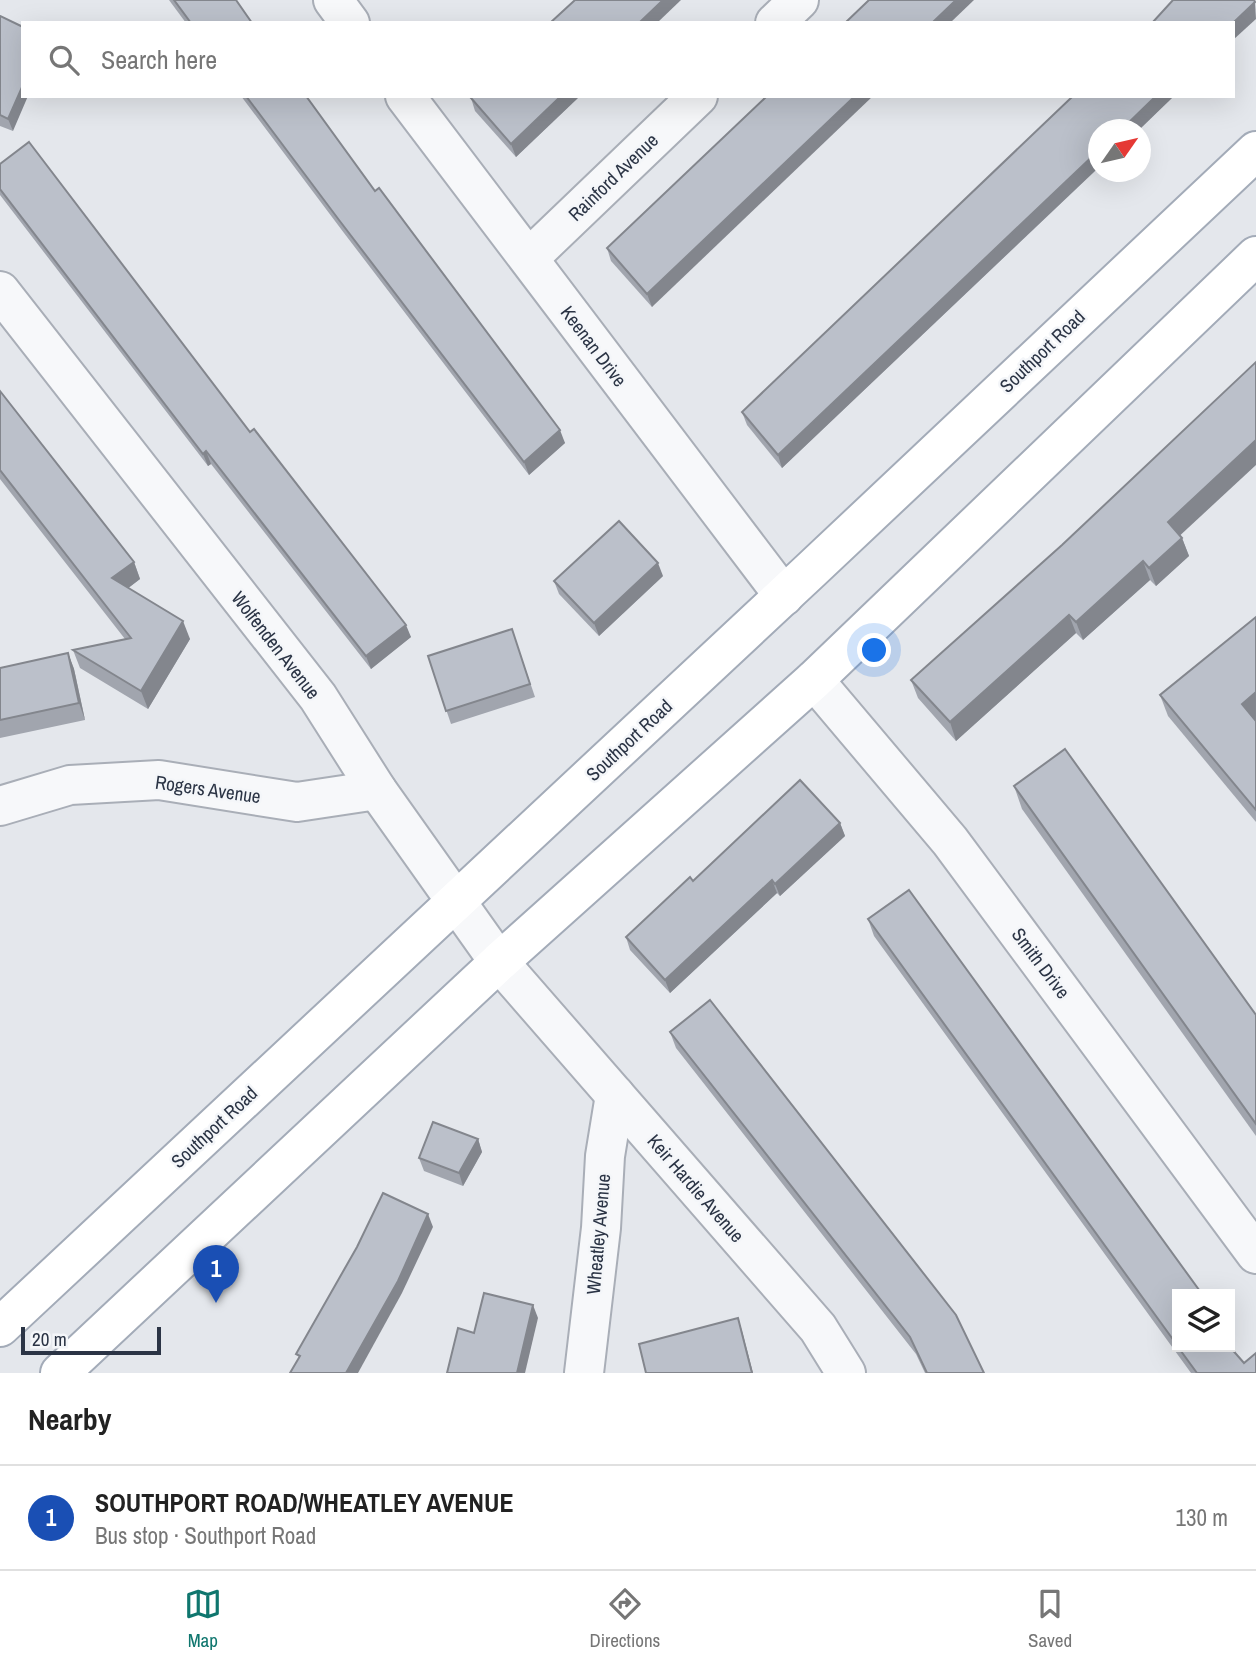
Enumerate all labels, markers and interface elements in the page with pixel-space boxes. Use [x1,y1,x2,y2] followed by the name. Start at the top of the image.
[21,21,1235,98] search box
[45,41,83,79] icon: search
[101,42,217,77] text: Search here
[1088,119,1151,182] north arrow
[562,127,664,227] street label: Rainford Avenue
[555,300,633,392] street label: Keenan Drive
[994,304,1090,398] street label: Southport Road
[226,586,326,704] street label: Wolfenden Avenue
[857,633,891,667] your location
[580,693,678,787] street label: Southport Road
[154,769,262,809] street label: Rogers Avenue
[1006,922,1076,1004] street label: Smith Drive
[165,1080,263,1174] street label: Southport Road
[642,1128,750,1248] street label: Keir Hardie Avenue
[580,1173,616,1295] street label: Wheatley Avenue
[193,1245,239,1303] pin: 1
[1172,1289,1235,1352] map controls
[1172,1289,1235,1352] button: layers
[21,1324,161,1356] scale bar
[32,1326,67,1352] text: 20 m
[28,1399,111,1439] text: Nearby
[95,1485,514,1520] text: SOUTHPORT ROAD/WHEATLEY AVENUE
[46,1502,56,1533] text: 1
[1176,1502,1228,1533] text: 130 m
[95,1520,316,1551] text: Bus stop · Southport Road
[184,1585,222,1653] tab: Map
[589,1585,660,1653] tab: Directions
[1028,1585,1072,1653] tab: Saved

